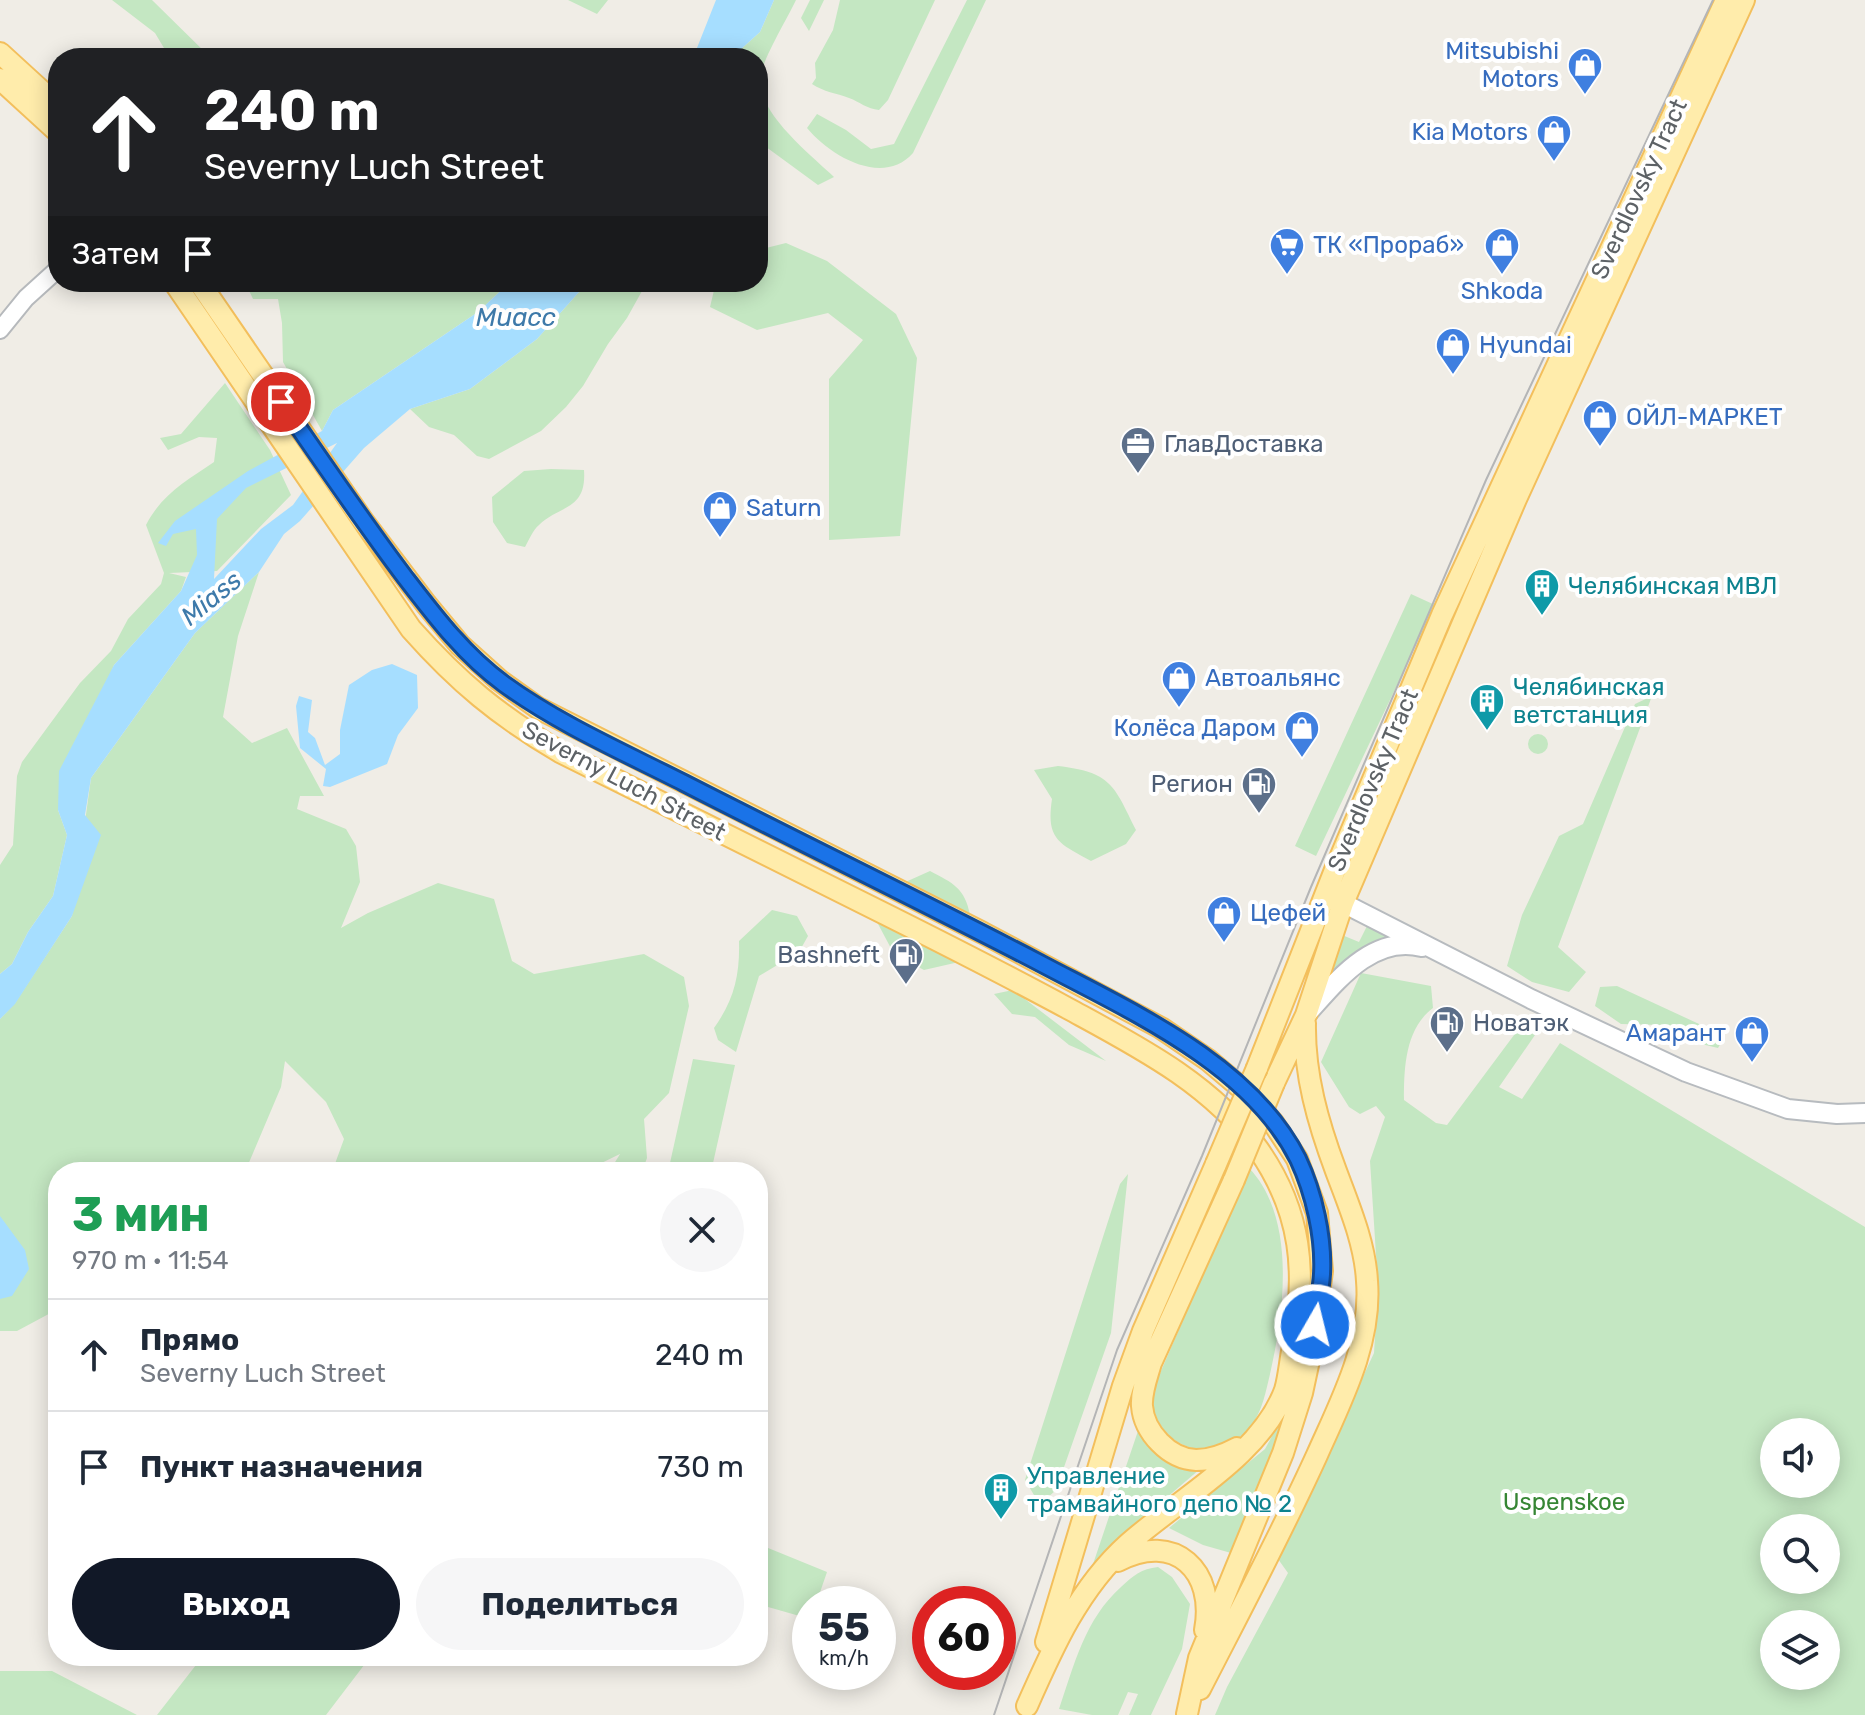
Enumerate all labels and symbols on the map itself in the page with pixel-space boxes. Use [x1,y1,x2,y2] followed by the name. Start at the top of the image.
[1445,37,1559,93] place label: Mitsubishi Motors
[1566,46,1604,96] shop icon: Mitsubishi Motors
[1585,94,1693,284] street label: Sverdlovsky Tract
[1535,113,1573,163] shop icon: Kia Motors
[1411,118,1528,146] place label: Kia Motors
[1268,226,1306,276] supermarket icon: ТК «Прораб»
[1483,226,1521,276] shop icon: Shkoda
[1313,231,1464,259] place label: ТК «Прораб»
[1461,277,1543,305] place label: Shkoda
[476,302,556,333] water label: Миасс
[1434,326,1472,376] shop icon: Hyundai
[1479,331,1572,359] place label: Hyundai
[247,368,315,436] pin
[1581,398,1619,448] shop icon: ОЙЛ-МАРКЕТ
[1626,403,1783,431] place label: ОЙЛ-МАРКЕТ
[1119,425,1157,475] office icon: ГлавДоставка
[1164,430,1323,458] place label: ГлавДоставка
[701,489,739,539] shop icon: Saturn
[746,494,822,522] place label: Saturn
[175,565,248,632] water label: Miass
[1523,567,1561,617] building icon: Челябинская МВЛ
[1568,572,1778,600] place label: Челябинская МВЛ
[1160,659,1198,709] shop icon: Автоальянс
[1205,664,1341,692] place label: Автоальянс
[1513,673,1665,729] place label: Челябинская ветстанция
[1468,682,1506,732] building icon: Челябинская ветстанция
[1322,685,1424,875] street label: Sverdlovsky Tract
[1283,709,1321,759] shop icon: Колёса Даром
[1113,714,1276,742] place label: Колёса Даром
[517,715,731,847] street label: Severny Luch Street
[1240,765,1278,815] fuel station icon: Регион
[1151,770,1233,798] place label: Регион
[1205,894,1243,944] shop icon: Цефей
[1250,899,1326,927] place label: Цефей
[887,936,925,986] fuel station icon: Bashneft
[777,941,880,969] place label: Bashneft
[1428,1004,1466,1054] fuel station icon: Новатэк
[1473,1009,1569,1037] place label: Новатэк
[1733,1014,1771,1064] shop icon: Амарант
[1626,1019,1726,1047] place label: Амарант
[1273,1283,1357,1367] position arrow
[1027,1462,1292,1518] place label: Управление трамвайного депо № 2
[982,1471,1020,1521] building icon: Управление трамвайного депо № 2
[1503,1488,1625,1516] park label: Uspenskoe
[912,1586,1016,1690] speed limit sign: 60

